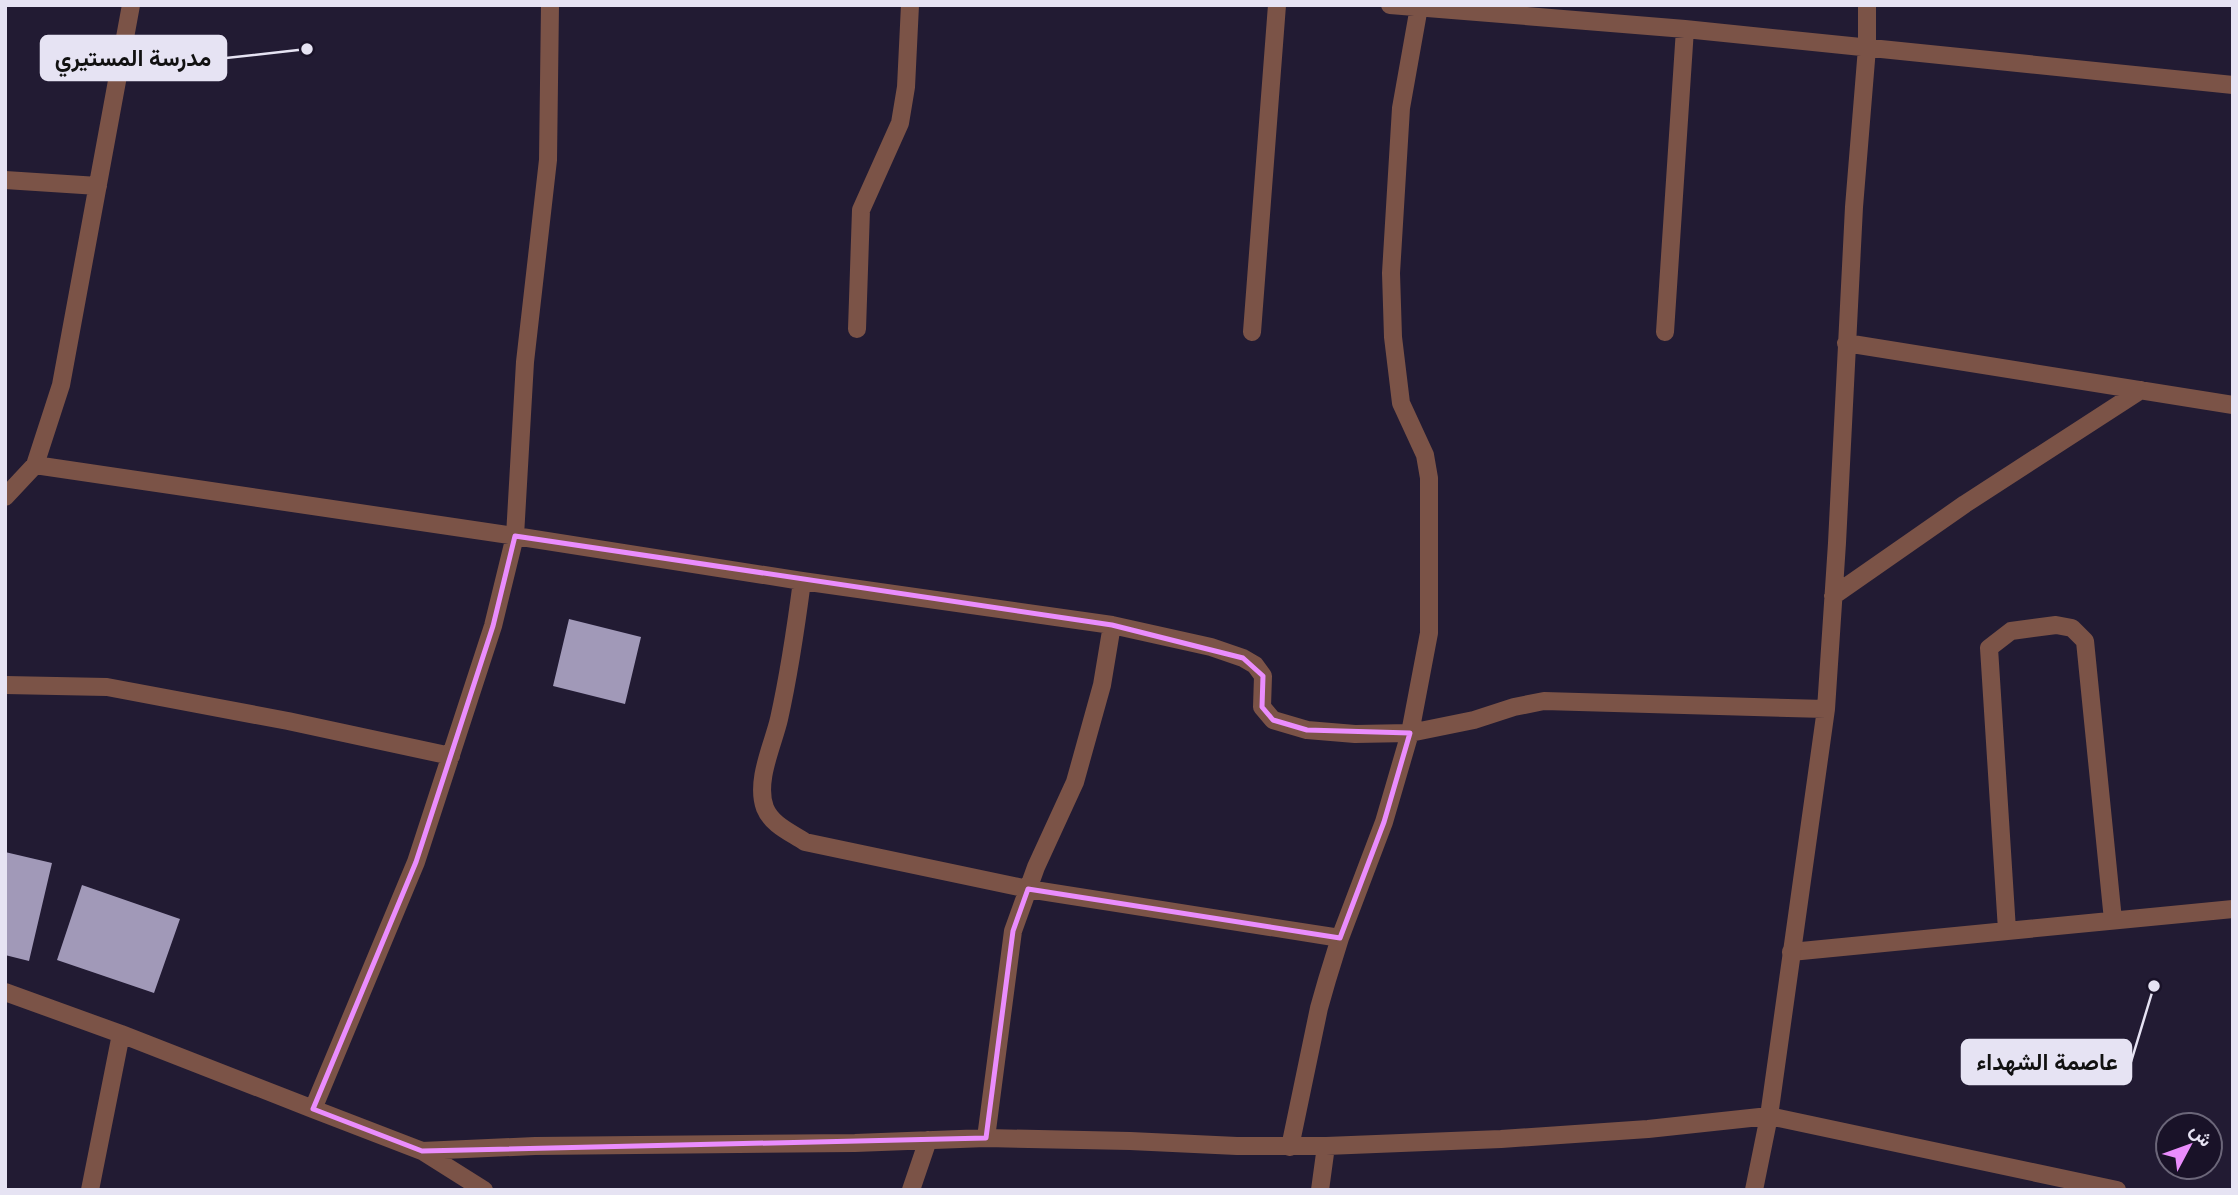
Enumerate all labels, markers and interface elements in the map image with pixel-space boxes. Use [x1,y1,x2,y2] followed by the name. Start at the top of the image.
[41,36,226,80] callout: مدرسة المستيري
[55,46,211,77] text: مدرسة المستيري
[1962,1040,2131,1084] callout: عاصمة الشهداء
[1976,1050,2118,1077] text: عاصمة الشهداء
[2154,1111,2224,1181] north arrow
[2185,1120,2217,1151] text: ش

